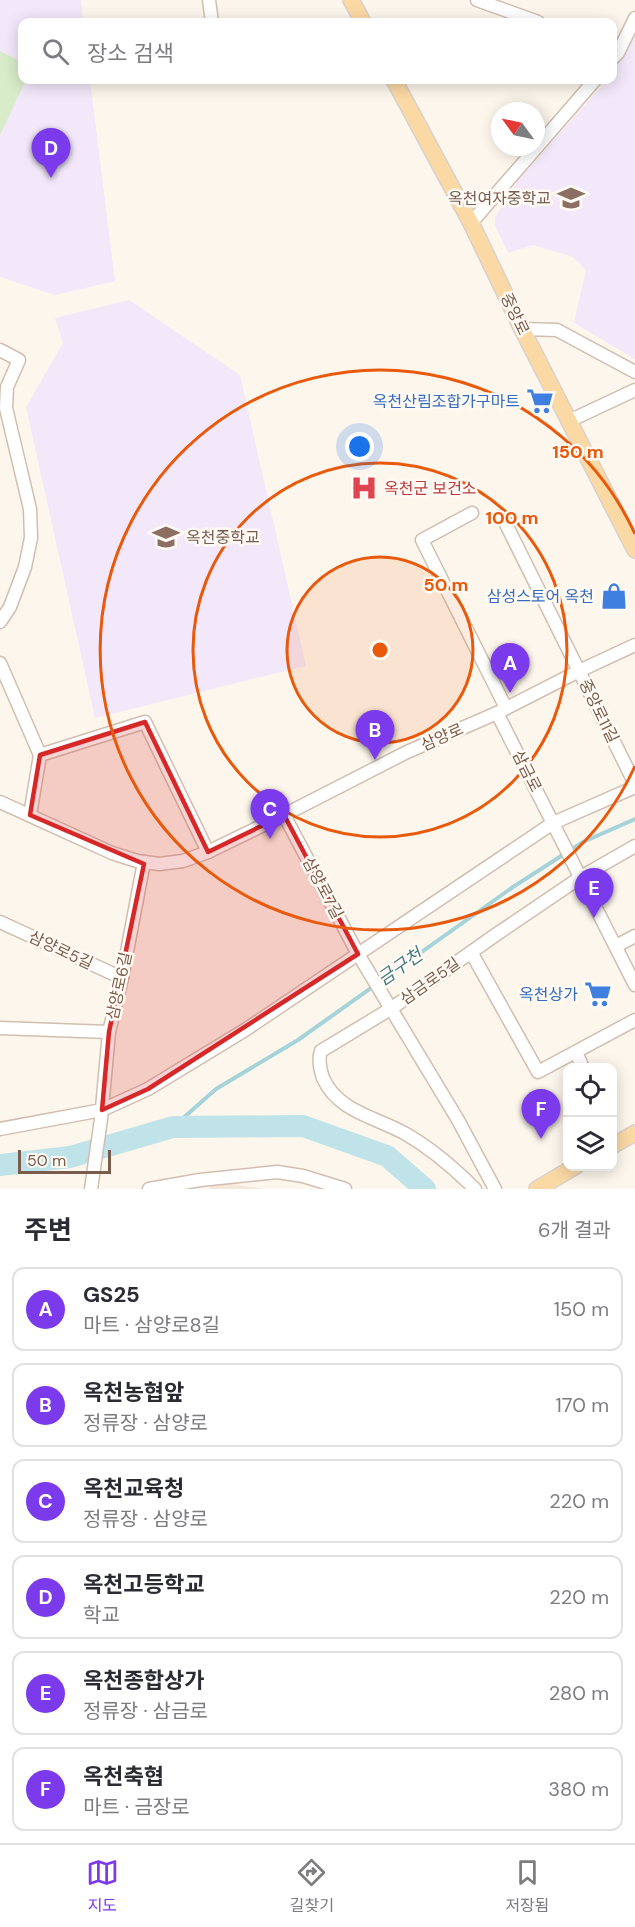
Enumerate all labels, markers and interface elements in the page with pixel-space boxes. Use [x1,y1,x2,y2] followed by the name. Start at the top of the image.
[18,18,617,84] search box
[39,35,72,68] icon: search
[87,39,174,68] text: 장소 검색
[491,102,545,156] north arrow
[32,128,70,178] pin: D
[556,183,586,213] school or university icon: 옥천여자중학교
[448,188,551,209] place label: 옥천여자중학교
[496,290,534,339] street label: 중앙로
[525,386,555,416] supermarket icon: 옥천산림조합가구마트
[373,391,520,412] place label: 옥천산림조합가구마트
[345,432,374,461] your location
[552,440,604,464] text: 150 m
[349,473,379,503] hospital icon: 옥천군 보건소
[384,478,477,499] place label: 옥천군 보건소
[485,506,539,530] text: 100 m
[151,522,181,552] school or university icon: 옥천중학교
[186,527,260,548] place label: 옥천중학교
[423,573,469,597] text: 50 m
[599,581,629,611] shop icon: 삼성스토어 옥천
[487,586,594,607] place label: 삼성스토어 옥천
[370,640,390,660] centre of rings
[490,644,530,693] pin: A
[574,675,624,747] street label: 중앙로11길
[356,710,394,760] pin: B
[418,718,467,756] street label: 삼양로
[508,747,547,796] street label: 삼금로
[250,790,290,839] pin: C
[298,853,348,923] street label: 삼양로7길
[574,868,614,918] pin: E
[25,926,97,974] street label: 삼양로5길
[373,942,429,991] water label: 금구천
[102,950,136,1022] street label: 삼양로6길
[396,953,464,1009] street label: 삼금로5길
[583,979,613,1009] supermarket icon: 옥천상가
[519,984,578,1005] place label: 옥천상가
[563,1063,617,1171] map controls
[563,1063,617,1117] button: locate
[522,1090,560,1139] pin: F
[563,1117,617,1171] button: layers
[18,1147,111,1174] scale bar
[27,1150,66,1171] text: 50 m
[24,1213,72,1247] text: 주변
[538,1217,611,1243] text: 6개 결과
[83,1280,140,1309] text: GS25
[38,1296,53,1322] text: A
[554,1296,609,1322] text: 150 m
[83,1312,220,1338] text: 마트 · 삼양로8길
[83,1378,184,1407] text: 옥천농협앞
[39,1392,52,1418] text: B
[556,1392,609,1418] text: 170 m
[83,1410,208,1436] text: 정류장 · 삼양로
[83,1474,184,1503] text: 옥천교육청
[38,1488,53,1514] text: C
[549,1488,609,1514] text: 220 m
[83,1506,208,1532] text: 정류장 · 삼양로
[83,1570,204,1599] text: 옥천고등학교
[38,1584,53,1610] text: D
[549,1584,609,1610] text: 220 m
[83,1602,120,1628] text: 학교
[83,1666,204,1695] text: 옥천종합상가
[40,1680,51,1706] text: E
[549,1680,609,1706] text: 280 m
[83,1698,208,1724] text: 정류장 · 삼금로
[83,1762,164,1791] text: 옥천축협
[40,1776,51,1802] text: F
[548,1776,609,1802] text: 380 m
[83,1794,190,1820] text: 마트 · 금장로
[86,1856,119,1916] tab: 지도
[290,1856,334,1916] tab: 길찾기
[505,1856,549,1916] tab: 저장됨

